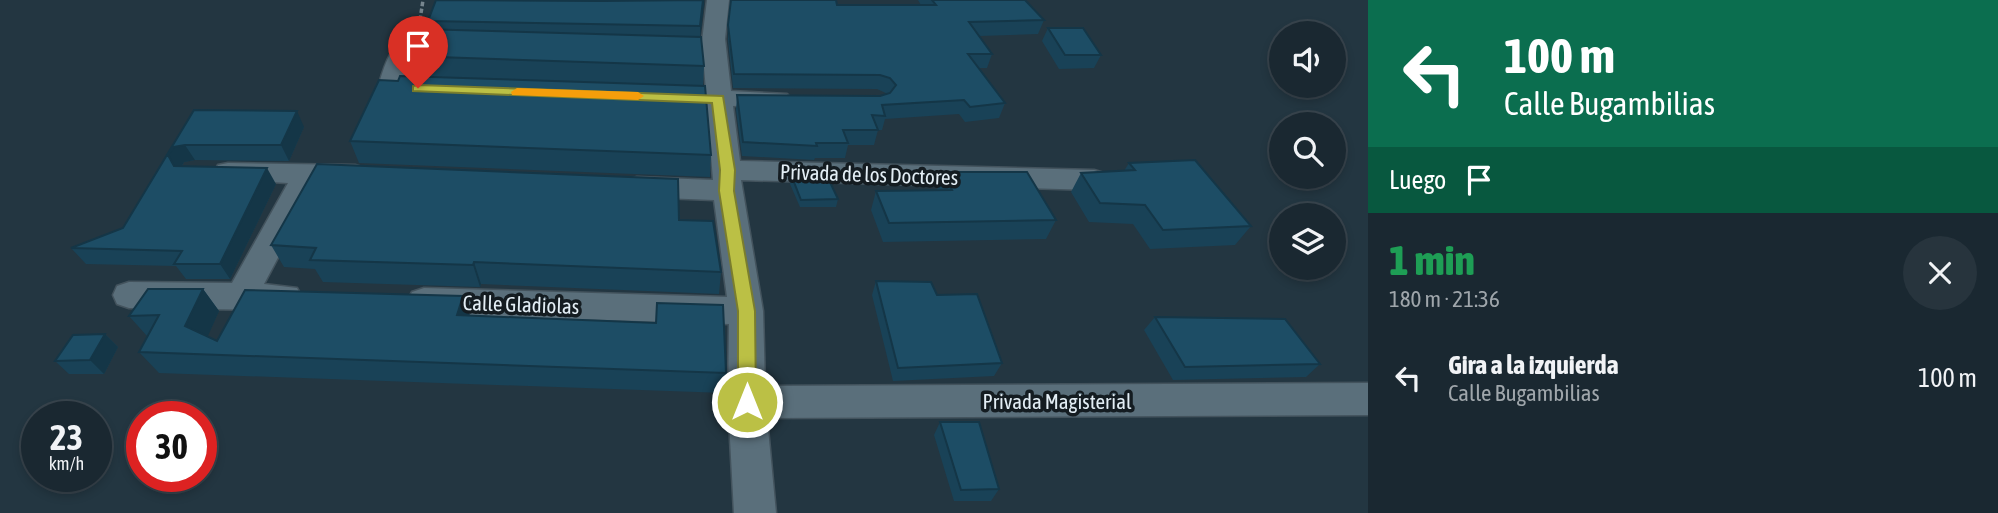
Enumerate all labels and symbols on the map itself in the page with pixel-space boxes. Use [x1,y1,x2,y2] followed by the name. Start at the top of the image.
[388,16,448,88] pin
[780,159,958,189] street label: Privada de los Doctores
[462,290,580,318] street label: Calle Gladiolas
[710,365,784,439] position arrow
[983,389,1132,413] street label: Privada Magisterial
[126,401,217,492] speed limit sign: 30

